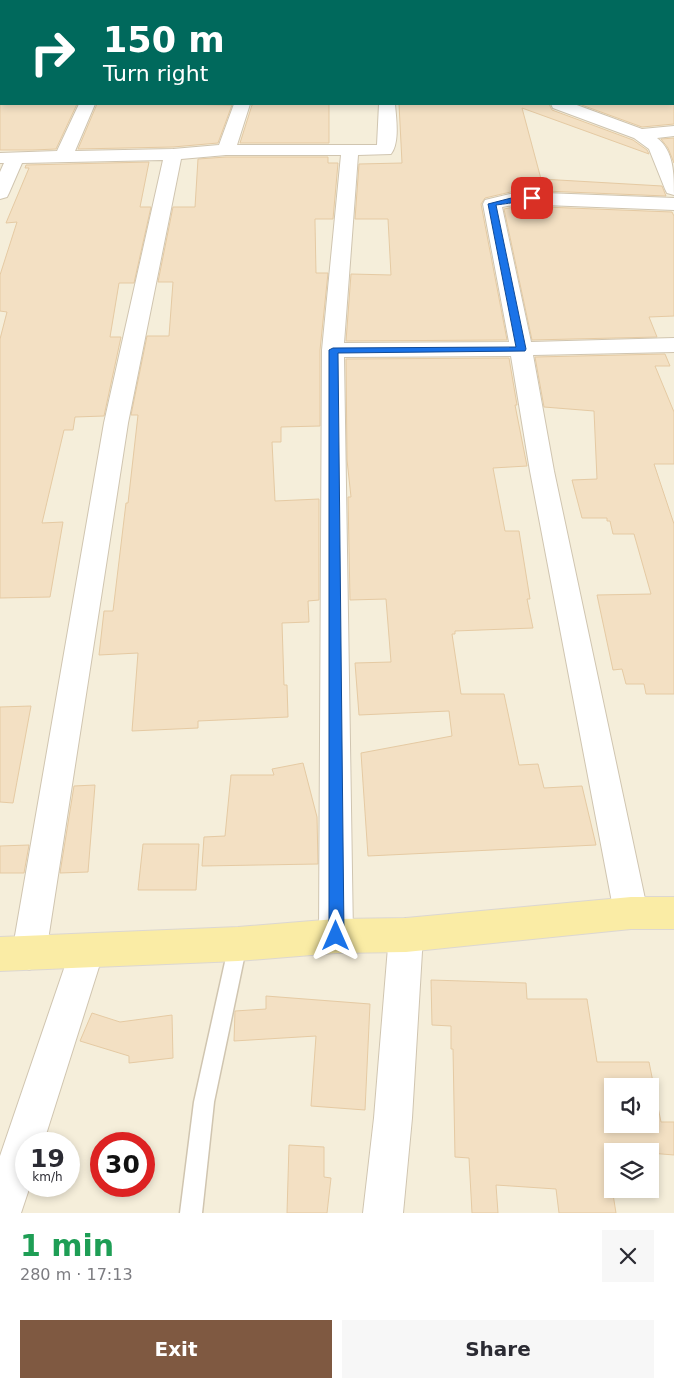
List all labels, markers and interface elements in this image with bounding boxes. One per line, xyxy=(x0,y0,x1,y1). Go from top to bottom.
icon: right xyxy=(20,20,85,85)
text: 150 m xyxy=(103,20,225,60)
text: Turn right xyxy=(103,61,208,86)
pin xyxy=(511,177,553,219)
icon: arrive xyxy=(518,184,546,212)
position arrow xyxy=(309,909,361,961)
map controls xyxy=(604,1078,659,1198)
button: sound xyxy=(604,1078,659,1133)
speed limit sign: 30 xyxy=(90,1132,155,1197)
button: layers xyxy=(604,1143,659,1198)
text: 19 xyxy=(30,1144,65,1173)
text: km/h xyxy=(32,1170,63,1184)
text: 1 min xyxy=(20,1228,114,1263)
button: close xyxy=(602,1230,654,1282)
text: 280 m · 17:13 xyxy=(20,1265,133,1284)
button: Exit xyxy=(20,1320,332,1378)
button: Share xyxy=(342,1320,654,1378)

